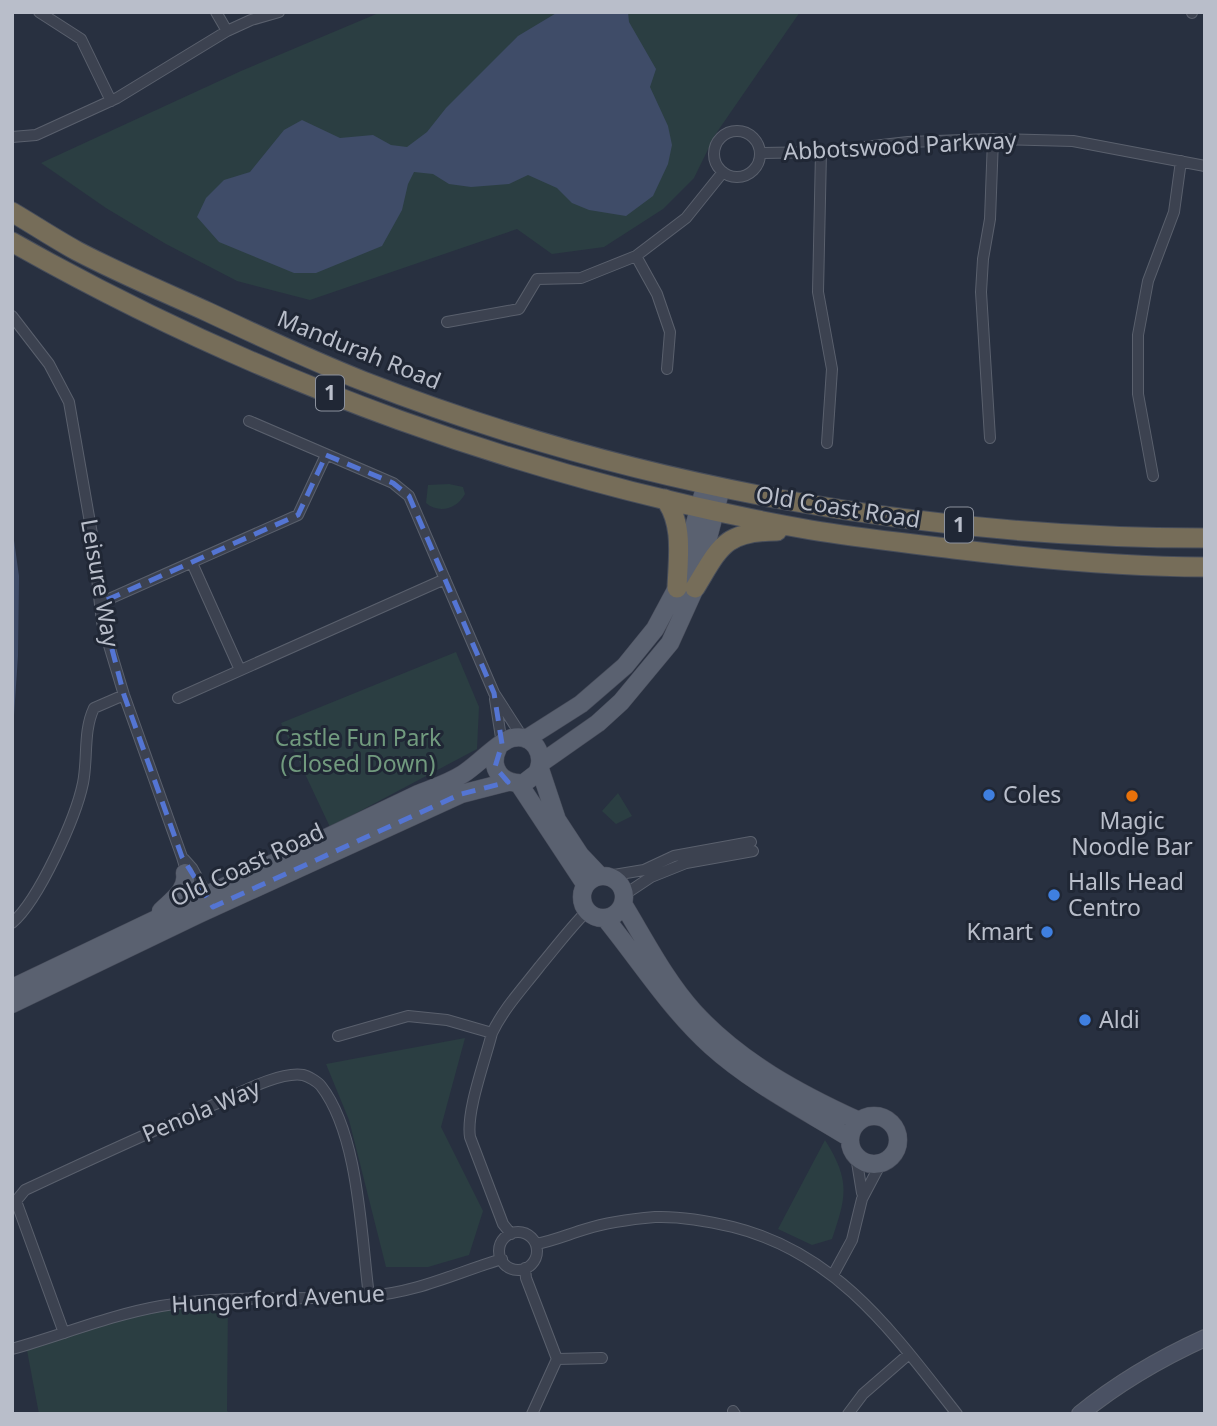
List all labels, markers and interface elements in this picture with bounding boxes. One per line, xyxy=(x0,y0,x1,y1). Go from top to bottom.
street label: Abbotswood Parkway xyxy=(782,123,1018,167)
street label: Mandurah Road xyxy=(273,302,446,396)
road number: 1 xyxy=(316,376,344,410)
street label: Old Coast Road xyxy=(754,477,923,535)
road number: 1 xyxy=(945,508,973,542)
street label: Leisure Way xyxy=(74,516,128,650)
park label: Castle Fun Park (Closed Down) xyxy=(275,721,442,779)
place label: Coles xyxy=(1003,778,1061,810)
marker: Coles xyxy=(981,787,997,803)
marker: Magic Noodle Bar xyxy=(1124,788,1140,804)
place label: Magic Noodle Bar xyxy=(1071,804,1193,862)
street label: Old Coast Road xyxy=(165,815,329,914)
place label: Halls Head Centro xyxy=(1068,865,1184,923)
marker: Halls Head Centro xyxy=(1046,887,1062,903)
place label: Kmart xyxy=(967,915,1033,947)
marker: Kmart xyxy=(1039,924,1055,940)
place label: Aldi xyxy=(1099,1003,1140,1035)
marker: Aldi xyxy=(1077,1012,1093,1028)
street label: Penola Way xyxy=(137,1071,265,1149)
street label: Hungerford Avenue xyxy=(170,1276,386,1320)

